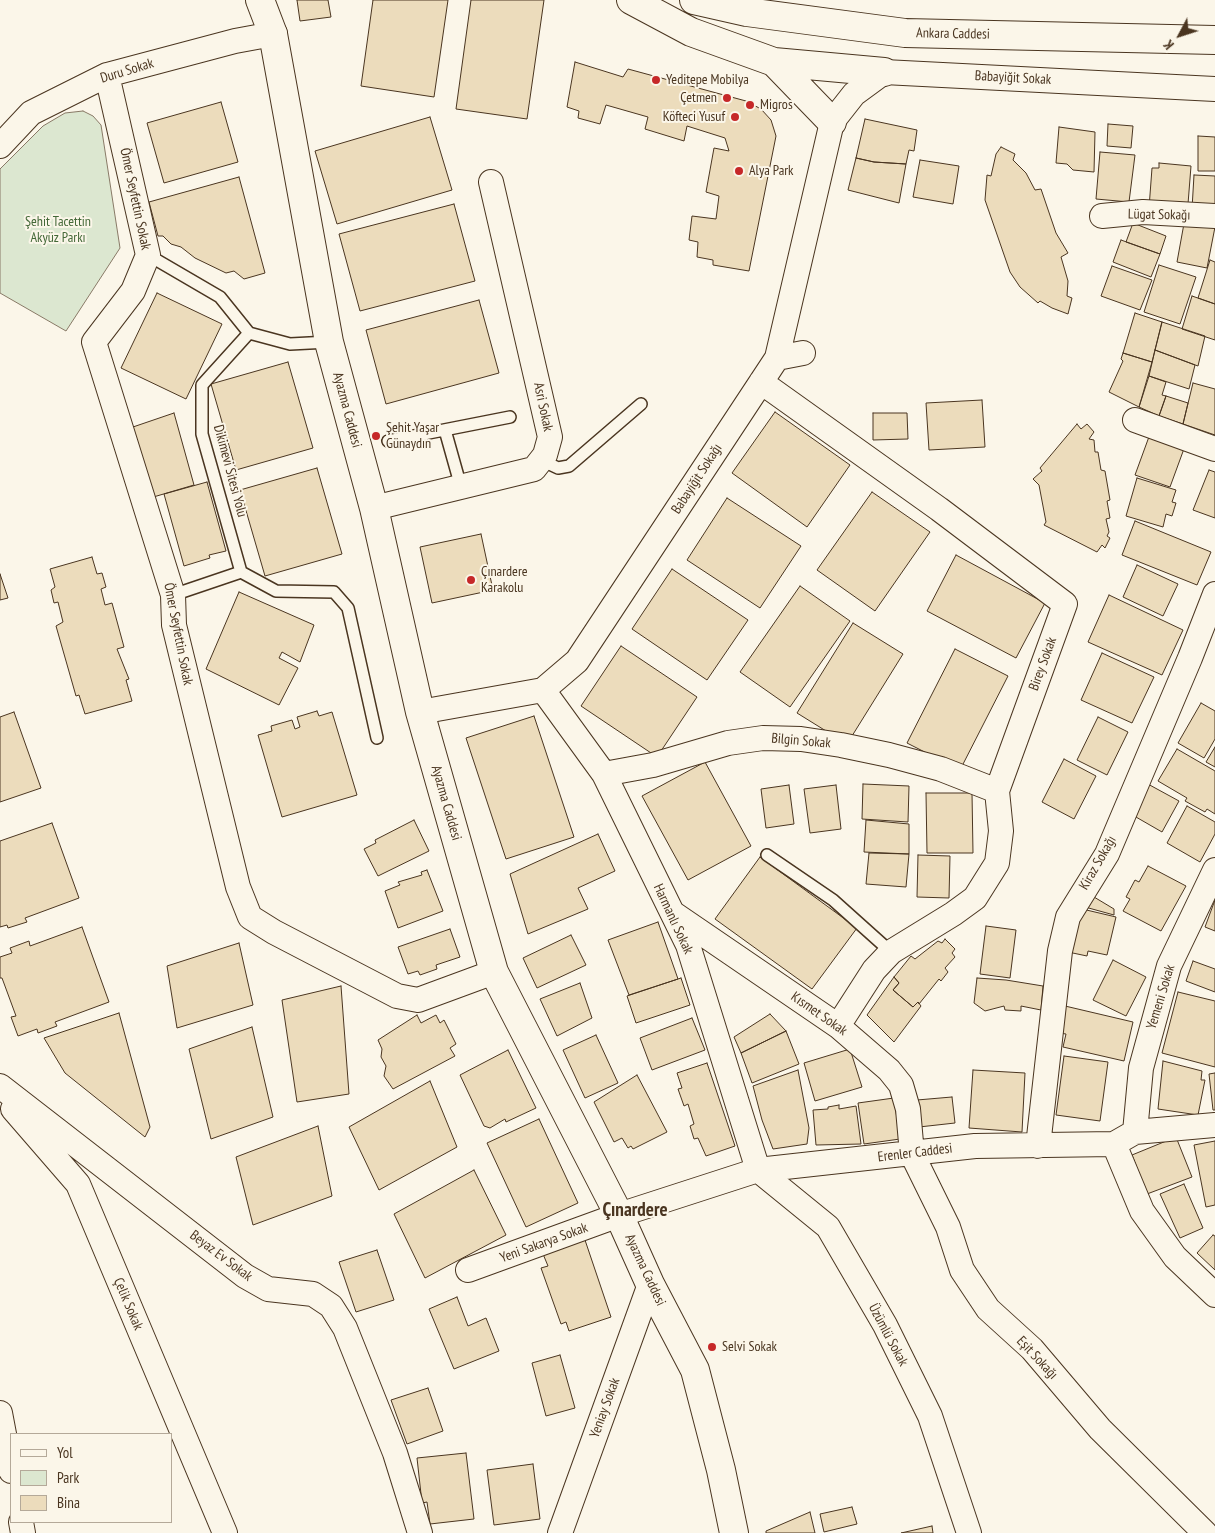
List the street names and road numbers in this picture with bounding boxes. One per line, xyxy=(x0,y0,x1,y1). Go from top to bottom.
street label: Ankara Caddesi xyxy=(916,25,990,43)
street label: Duru Sokak xyxy=(98,55,156,87)
street label: Babayiğit Sokak xyxy=(974,68,1052,88)
street label: Ömer Seyfettin Sokak xyxy=(116,146,154,252)
street label: Lügat Sokağı xyxy=(1128,206,1190,224)
street label: Ayazma Caddesi xyxy=(329,371,365,449)
street label: Asri Sokak xyxy=(530,381,556,433)
street label: Dikimevi Sitesi Yolu xyxy=(210,423,250,519)
street label: Babayiğit Sokağı xyxy=(668,441,726,517)
street label: Ömer Seyfettin Sokak xyxy=(160,581,196,687)
street label: Birey Sokak xyxy=(1026,635,1060,693)
street label: Bilgin Sokak xyxy=(771,730,831,752)
street label: Ayazma Caddesi xyxy=(427,764,465,842)
street label: Kiraz Sokağı xyxy=(1076,833,1120,893)
street label: Harmanlı Sokak xyxy=(649,881,697,957)
street label: Yemeni Sokak xyxy=(1143,963,1179,1031)
street label: Kısmet Sokak xyxy=(788,989,850,1039)
street label: Erenler Caddesi xyxy=(877,1140,953,1166)
street label: Yeni Sakarya Sokak xyxy=(498,1219,590,1267)
street label: Beyaz Ev Sokak xyxy=(186,1227,256,1285)
street label: Ayazma Caddesi xyxy=(621,1231,669,1309)
street label: Çelik Sokak xyxy=(110,1275,146,1333)
street label: Üzümlü Sokak xyxy=(865,1301,911,1369)
street label: Eşit Sokağı xyxy=(1013,1333,1061,1383)
street label: Yeniay Sokak xyxy=(586,1376,624,1440)

